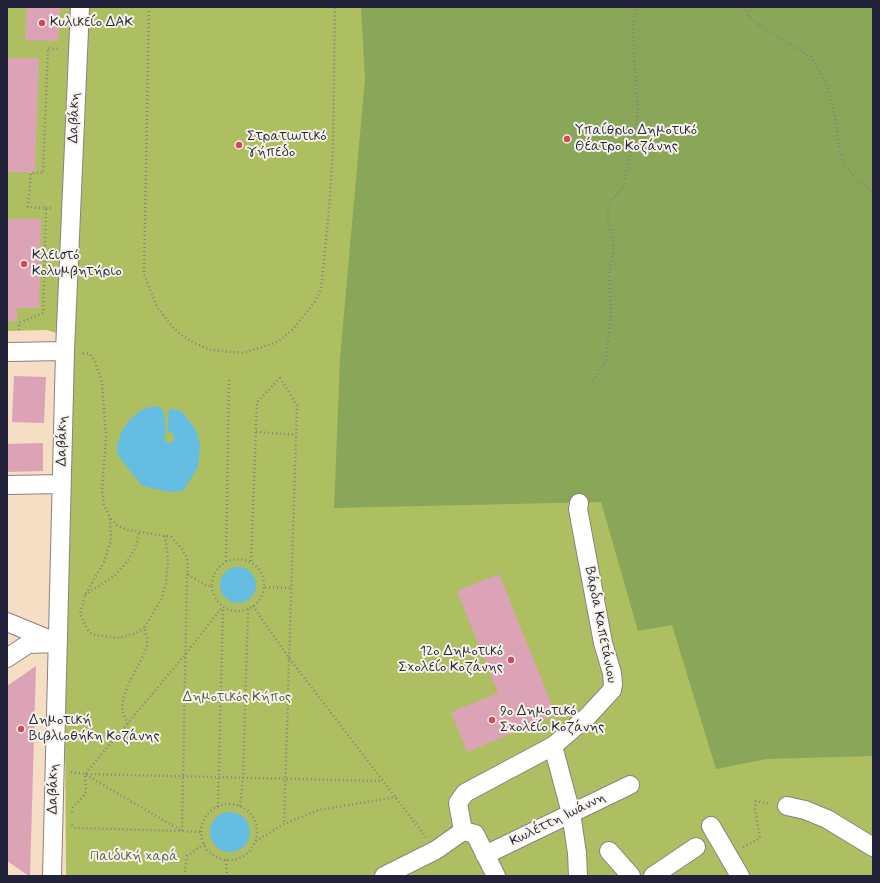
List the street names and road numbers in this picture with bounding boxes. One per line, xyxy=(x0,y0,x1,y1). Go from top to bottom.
street label: Δαβάκη xyxy=(66,92,84,144)
street label: Δαβάκη xyxy=(54,415,72,467)
street label: Βάρδα Καπετάνιου xyxy=(580,565,620,685)
street label: Δαβάκη xyxy=(45,763,63,815)
street label: Κωλέττη Ιωάννη xyxy=(507,790,609,850)

